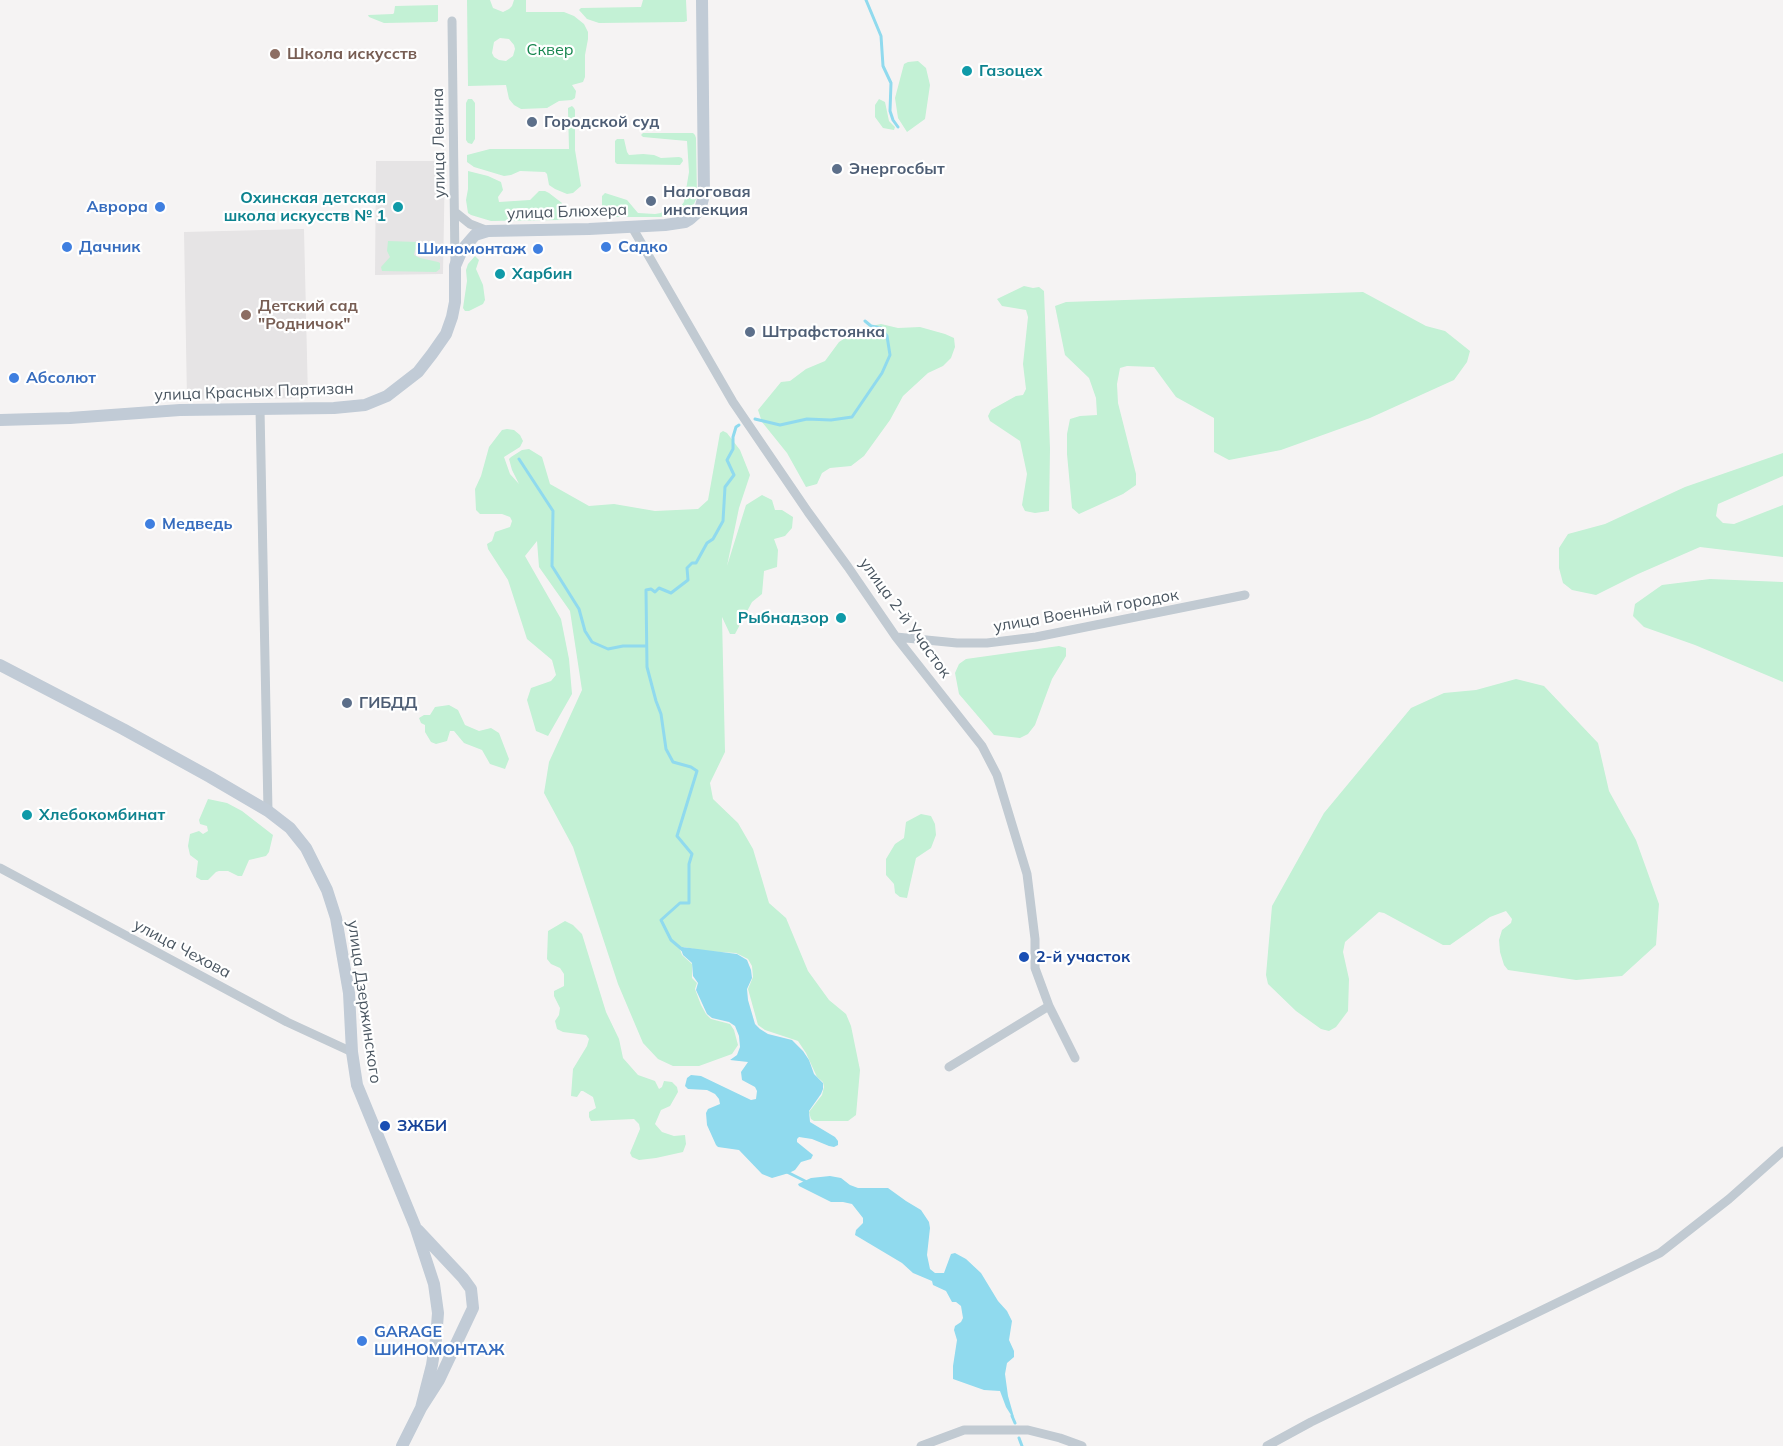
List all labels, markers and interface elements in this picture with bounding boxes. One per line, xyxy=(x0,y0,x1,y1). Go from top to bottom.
park label: Сквер xyxy=(526,40,574,60)
place label: Школа искусств xyxy=(287,44,417,64)
marker: Школа искусств xyxy=(268,47,282,61)
place label: Газоцех xyxy=(979,61,1043,81)
marker: Газоцех xyxy=(960,64,974,78)
street label: улица Ленина xyxy=(428,88,450,198)
place label: Городской суд xyxy=(544,112,659,132)
marker: Городской суд xyxy=(525,115,539,129)
place label: Энергосбыт xyxy=(849,159,945,179)
marker: Энергосбыт xyxy=(830,162,844,176)
place label: Налоговая инспекция xyxy=(663,182,751,220)
place label: Охинская детская школа искусств № 1 xyxy=(224,188,386,226)
marker: Налоговая инспекция xyxy=(644,194,658,208)
place label: Аврора xyxy=(87,197,148,217)
marker: Аврора xyxy=(153,200,167,214)
marker: Охинская детская школа искусств № 1 xyxy=(391,200,405,214)
street label: улица Блюхера xyxy=(507,200,627,224)
place label: Дачник xyxy=(79,237,140,257)
place label: Садко xyxy=(618,237,668,257)
place label: Шиномонтаж xyxy=(417,239,526,259)
marker: Дачник xyxy=(60,240,74,254)
marker: Садко xyxy=(599,240,613,254)
marker: Шиномонтаж xyxy=(531,242,545,256)
place label: Харбин xyxy=(512,264,572,284)
marker: Харбин xyxy=(493,267,507,281)
place label: Детский сад "Родничок" xyxy=(258,296,358,334)
marker: Детский сад "Родничок" xyxy=(239,308,253,322)
place label: Штрафстоянка xyxy=(762,322,885,342)
marker: Штрафстоянка xyxy=(743,325,757,339)
place label: Абсолют xyxy=(26,368,96,388)
marker: Абсолют xyxy=(7,371,21,385)
street label: улица Красных Партизан xyxy=(154,379,354,405)
place label: Медведь xyxy=(162,514,232,534)
marker: Медведь xyxy=(143,517,157,531)
street label: улица 2-й Участок xyxy=(855,554,955,682)
street label: улица Военный городок xyxy=(992,585,1180,637)
place label: Рыбнадзор xyxy=(738,608,829,628)
marker: Рыбнадзор xyxy=(834,611,848,625)
place label: ГИБДД xyxy=(359,693,417,713)
marker: ГИБДД xyxy=(340,696,354,710)
place label: Хлебокомбинат xyxy=(39,805,165,825)
marker: Хлебокомбинат xyxy=(20,808,34,822)
street label: улица Чехова xyxy=(130,915,234,983)
street label: улица Дзержинского xyxy=(343,919,385,1085)
place label: 2-й участок xyxy=(1036,947,1130,967)
marker: 2-й участок xyxy=(1017,950,1031,964)
place label: ЗЖБИ xyxy=(397,1116,447,1136)
marker: ЗЖБИ xyxy=(378,1119,392,1133)
place label: GARAGE ШИНОМОНТАЖ xyxy=(374,1322,505,1360)
marker: GARAGE ШИНОМОНТАЖ xyxy=(355,1334,369,1348)

